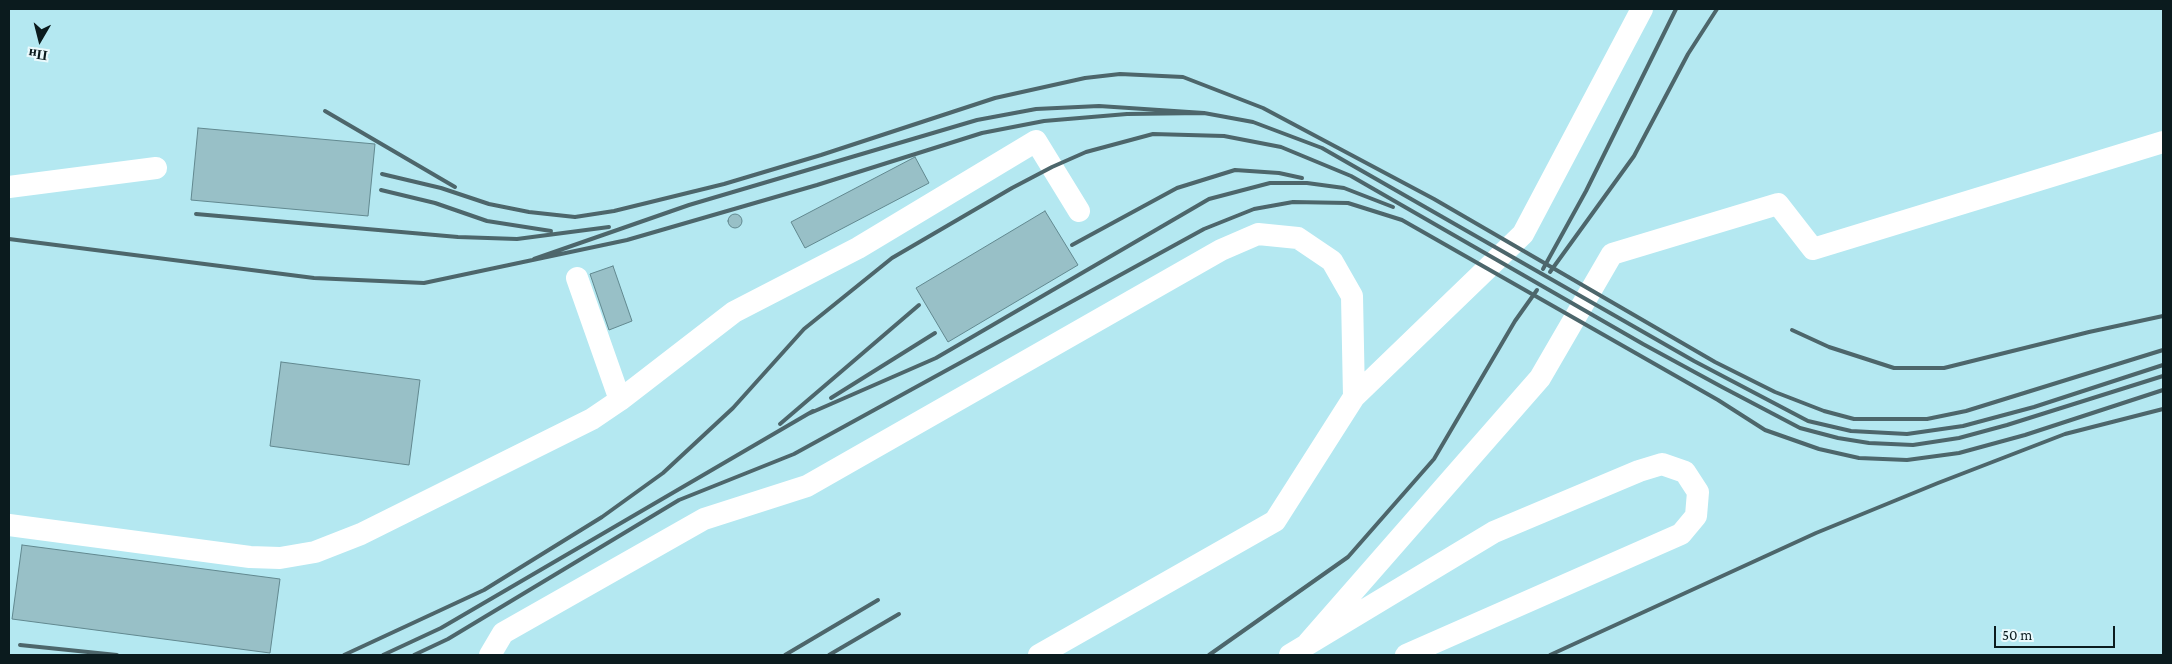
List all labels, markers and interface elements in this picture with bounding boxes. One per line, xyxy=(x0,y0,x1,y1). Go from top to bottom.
north arrow xyxy=(15,15,65,65)
text: Пн xyxy=(27,46,48,64)
scale bar xyxy=(1997,616,2118,648)
text: 50 m xyxy=(2002,627,2032,643)

